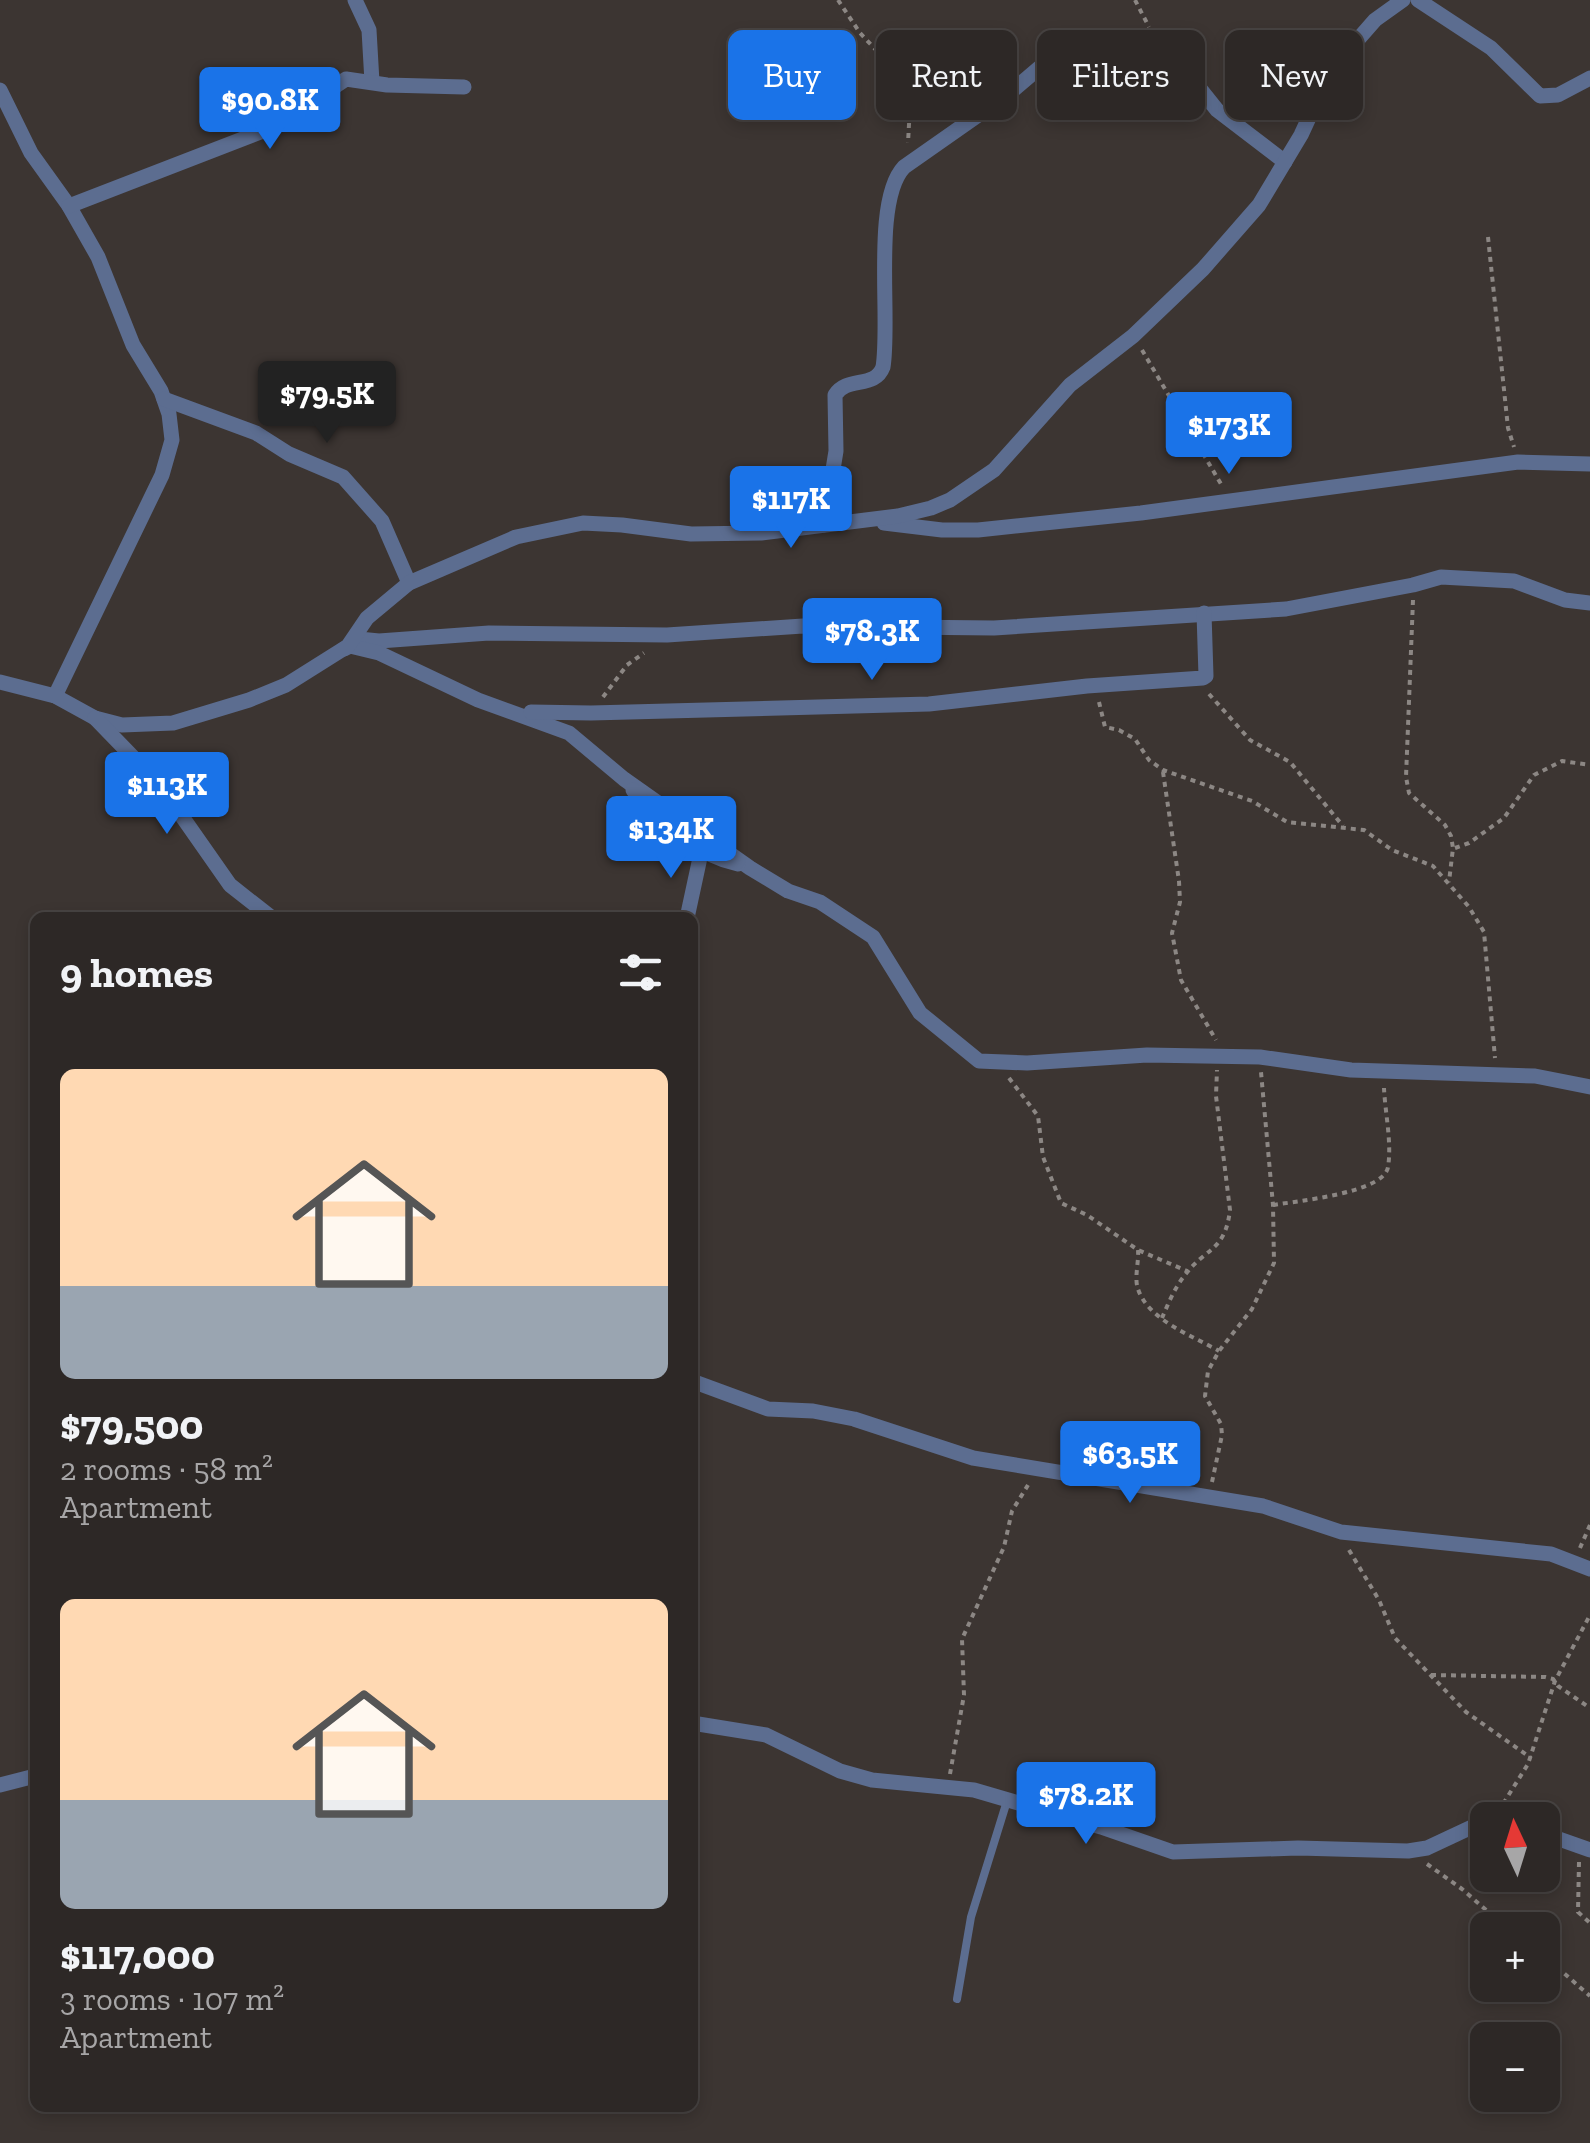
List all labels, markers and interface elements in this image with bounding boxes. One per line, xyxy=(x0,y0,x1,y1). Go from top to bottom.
chip: Buy xyxy=(728,30,856,120)
chip: Rent xyxy=(876,30,1017,120)
chip: Filters xyxy=(1037,30,1205,120)
chip: New xyxy=(1225,30,1363,120)
pin: $90.8K xyxy=(189,67,351,152)
text: $90.8K xyxy=(221,80,319,118)
pin: $79.5K xyxy=(246,361,408,446)
text: $79.5K xyxy=(280,374,374,412)
pin: $173K xyxy=(1159,392,1299,477)
text: $173K xyxy=(1188,405,1270,443)
pin: $117K xyxy=(721,466,861,551)
text: $117K xyxy=(752,479,830,517)
pin: $78.3K xyxy=(791,598,953,683)
text: $78.3K xyxy=(825,611,919,649)
pin: $113K xyxy=(97,752,237,837)
text: $113K xyxy=(127,765,207,803)
pin: $134K xyxy=(601,796,741,881)
text: $134K xyxy=(628,809,714,847)
icon: filters xyxy=(613,945,668,1000)
text: 9 homes xyxy=(60,947,213,998)
icon: home xyxy=(274,1134,454,1314)
text: $79,500 xyxy=(60,1399,204,1450)
pin: $63.5K xyxy=(1049,1421,1211,1506)
text: $63.5K xyxy=(1082,1434,1178,1472)
text: 2 rooms · 58 m² xyxy=(60,1450,273,1488)
text: Apartment xyxy=(60,1488,212,1526)
icon: home xyxy=(274,1664,454,1844)
pin: $78.2K xyxy=(1005,1762,1167,1847)
text: $78.2K xyxy=(1039,1775,1133,1813)
north arrow xyxy=(1470,1802,1560,1892)
map controls xyxy=(1470,1802,1560,2112)
button: + xyxy=(1470,1912,1560,2002)
text: $117,000 xyxy=(60,1929,215,1980)
text: 3 rooms · 107 m² xyxy=(60,1980,284,2018)
text: Apartment xyxy=(60,2018,212,2056)
button: − xyxy=(1470,2022,1560,2112)

